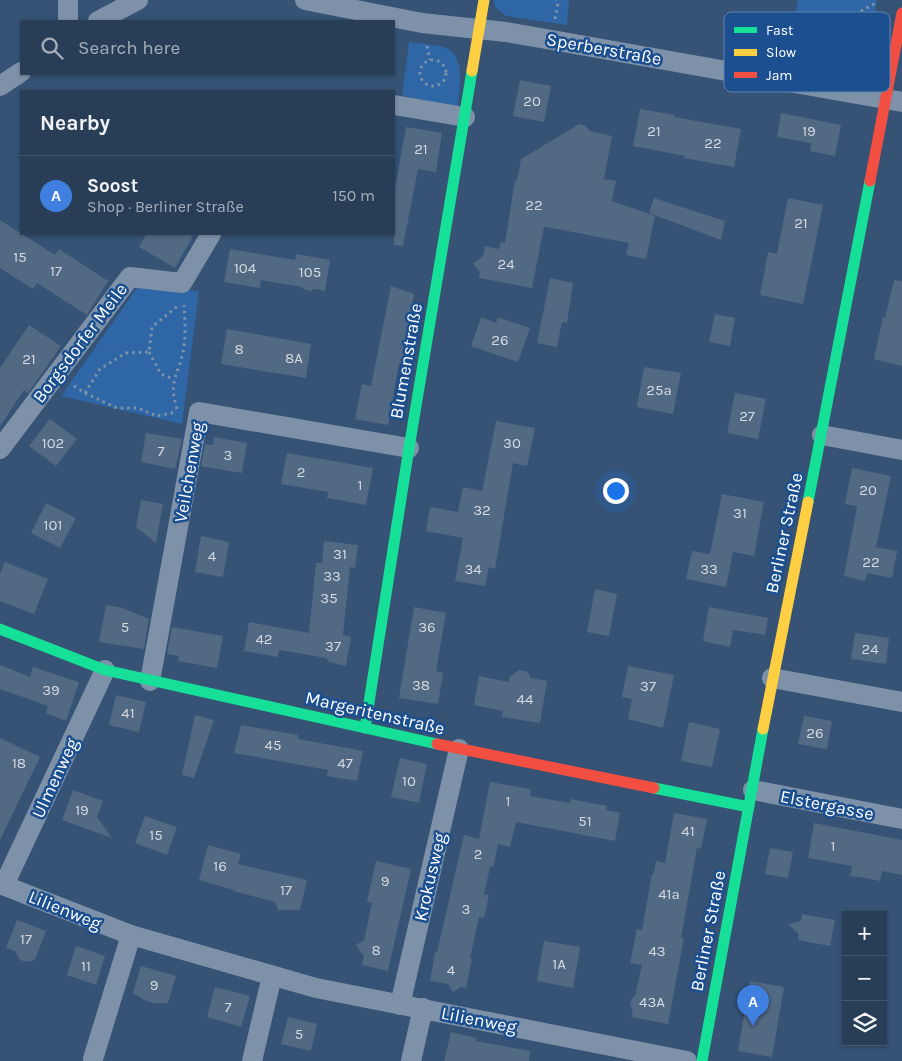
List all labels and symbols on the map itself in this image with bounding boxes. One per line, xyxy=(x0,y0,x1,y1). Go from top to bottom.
legend xyxy=(724,12,890,92)
text: Fast xyxy=(766,22,793,39)
street label: Sperberstraße xyxy=(545,28,663,70)
text: Slow xyxy=(766,44,796,61)
text: Jam xyxy=(766,67,792,84)
house number: 20 xyxy=(523,92,541,110)
house number: 21 xyxy=(647,122,661,140)
house number: 19 xyxy=(802,122,816,140)
house number: 22 xyxy=(704,134,722,152)
house number: 21 xyxy=(414,140,428,158)
house number: 22 xyxy=(525,196,543,214)
house number: 21 xyxy=(794,214,808,232)
house number: 15 xyxy=(13,248,27,266)
house number: 24 xyxy=(497,255,515,273)
house number: 104 xyxy=(234,259,257,277)
house number: 17 xyxy=(50,262,62,280)
house number: 105 xyxy=(299,263,321,281)
street label: Borgsdorfer Meile xyxy=(28,279,132,407)
street label: Blumenstraße xyxy=(385,301,427,421)
house number: 26 xyxy=(491,331,509,349)
house number: 8 xyxy=(234,340,244,358)
house number: 8A xyxy=(285,349,303,367)
house number: 21 xyxy=(22,350,36,368)
house number: 25a xyxy=(646,381,672,399)
house number: 27 xyxy=(739,407,755,425)
street label: Veilchenweg xyxy=(169,420,209,524)
house number: 102 xyxy=(42,434,64,452)
house number: 30 xyxy=(503,434,521,452)
house number: 7 xyxy=(157,442,165,460)
house number: 3 xyxy=(224,446,232,464)
house number: 2 xyxy=(297,463,305,481)
street label: Berliner Straße xyxy=(760,471,808,595)
house number: 1 xyxy=(358,476,362,494)
your location xyxy=(603,478,629,504)
house number: 20 xyxy=(859,481,877,499)
house number: 32 xyxy=(473,501,491,519)
house number: 31 xyxy=(733,504,747,522)
house number: 101 xyxy=(44,516,62,534)
house number: 31 xyxy=(333,545,347,563)
house number: 4 xyxy=(208,547,217,565)
house number: 22 xyxy=(862,553,880,571)
house number: 34 xyxy=(464,560,482,578)
house number: 33 xyxy=(700,560,718,578)
house number: 33 xyxy=(323,567,341,585)
house number: 35 xyxy=(320,589,338,607)
house number: 5 xyxy=(121,618,129,636)
house number: 36 xyxy=(418,618,436,636)
house number: 42 xyxy=(255,630,273,648)
house number: 37 xyxy=(325,637,341,655)
house number: 24 xyxy=(861,640,879,658)
house number: 38 xyxy=(412,676,430,694)
house number: 37 xyxy=(640,677,656,695)
house number: 39 xyxy=(42,681,60,699)
street label: Margeritenstraße xyxy=(303,686,447,740)
house number: 44 xyxy=(517,690,534,708)
house number: 41 xyxy=(121,704,135,722)
house number: 26 xyxy=(806,724,824,742)
street label: Ulmenweg xyxy=(27,734,83,822)
house number: 45 xyxy=(265,736,281,754)
house number: 18 xyxy=(12,754,26,772)
house number: 47 xyxy=(337,754,353,772)
house number: 10 xyxy=(402,772,416,790)
street label: Elstergasse xyxy=(778,785,876,825)
house number: 1 xyxy=(506,792,510,810)
house number: 19 xyxy=(75,801,89,819)
house number: 51 xyxy=(578,812,592,830)
house number: 41 xyxy=(681,822,695,840)
house number: 15 xyxy=(149,826,163,844)
street label: Krokusweg xyxy=(409,831,451,923)
house number: 1 xyxy=(831,837,835,855)
house number: 2 xyxy=(474,845,482,863)
house number: 16 xyxy=(213,857,227,875)
street label: Berliner Straße xyxy=(686,869,730,993)
house number: 9 xyxy=(381,872,389,890)
house number: 17 xyxy=(280,881,292,899)
street label: Lilienweg xyxy=(25,885,105,935)
house number: 41a xyxy=(658,885,680,903)
house number: 3 xyxy=(462,900,470,918)
house number: 17 xyxy=(20,930,32,948)
house number: 8 xyxy=(371,941,381,959)
house number: 43 xyxy=(648,942,666,960)
house number: 1A xyxy=(552,955,566,973)
house number: 11 xyxy=(81,957,91,975)
house number: 4 xyxy=(447,961,456,979)
house number: 9 xyxy=(150,976,158,994)
pin: A xyxy=(737,985,769,1026)
house number: 43A xyxy=(639,993,665,1011)
house number: 7 xyxy=(224,998,232,1016)
street label: Lilienweg xyxy=(439,1002,519,1038)
house number: 5 xyxy=(295,1025,303,1043)

